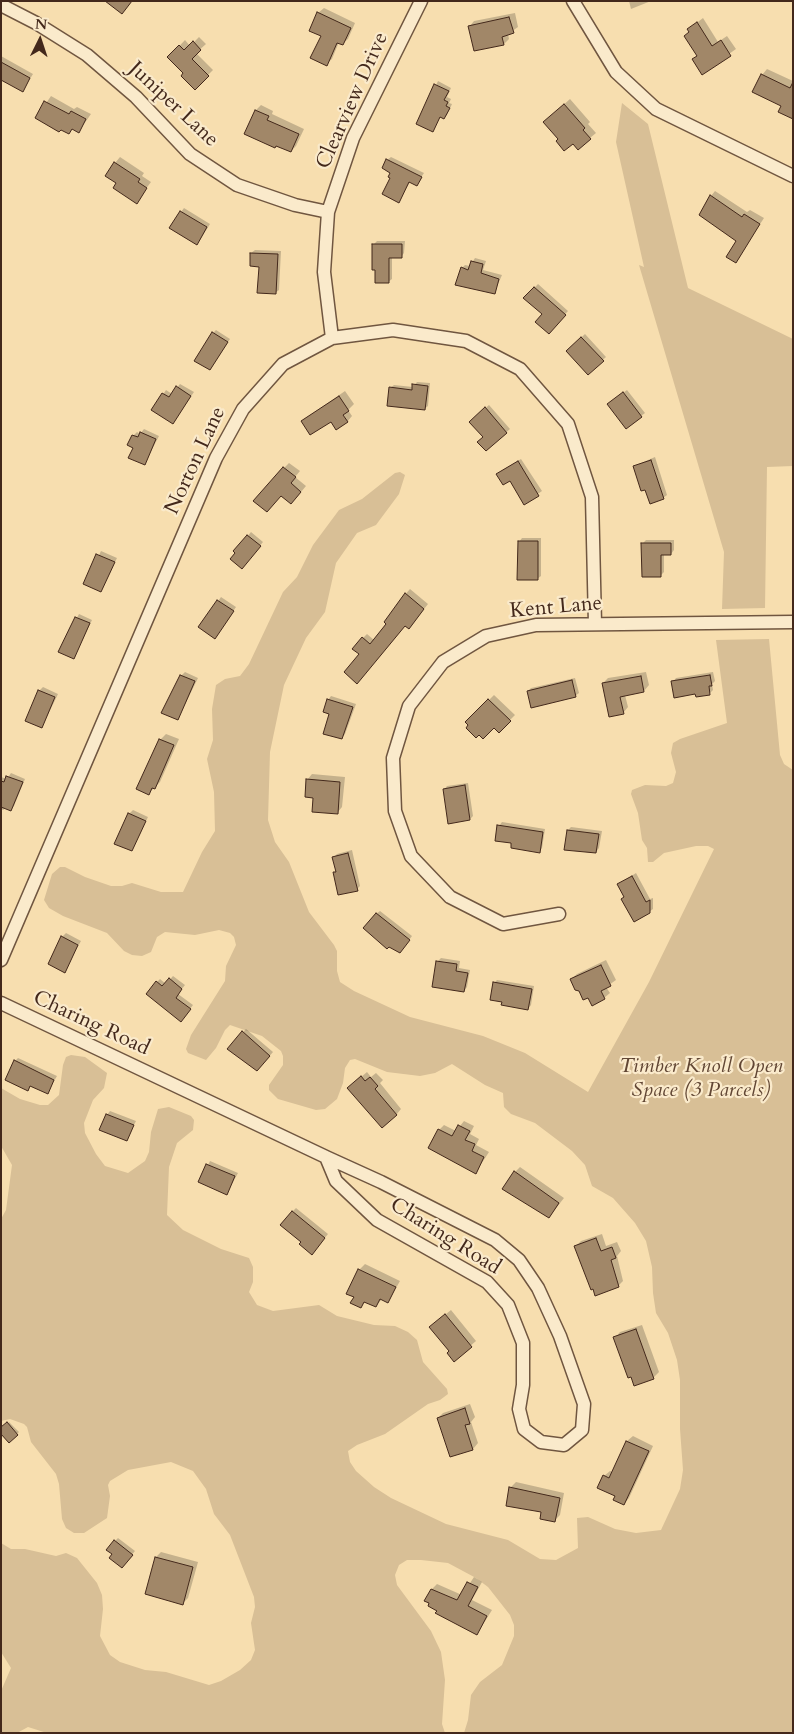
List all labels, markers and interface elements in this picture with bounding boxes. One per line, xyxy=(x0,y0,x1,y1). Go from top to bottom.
north arrow xyxy=(15,15,65,65)
text: N xyxy=(34,15,48,34)
street label: Clearview Drive xyxy=(312,29,394,173)
street label: Juniper Lane xyxy=(123,57,223,153)
street label: Norton Lane xyxy=(160,403,232,519)
street label: Kent Lane xyxy=(509,591,603,625)
street label: Charing Road xyxy=(29,986,153,1062)
park label: Timber Knoll Open Space (3 Parcels) xyxy=(619,1054,783,1104)
street label: Charing Road xyxy=(385,1193,505,1281)

